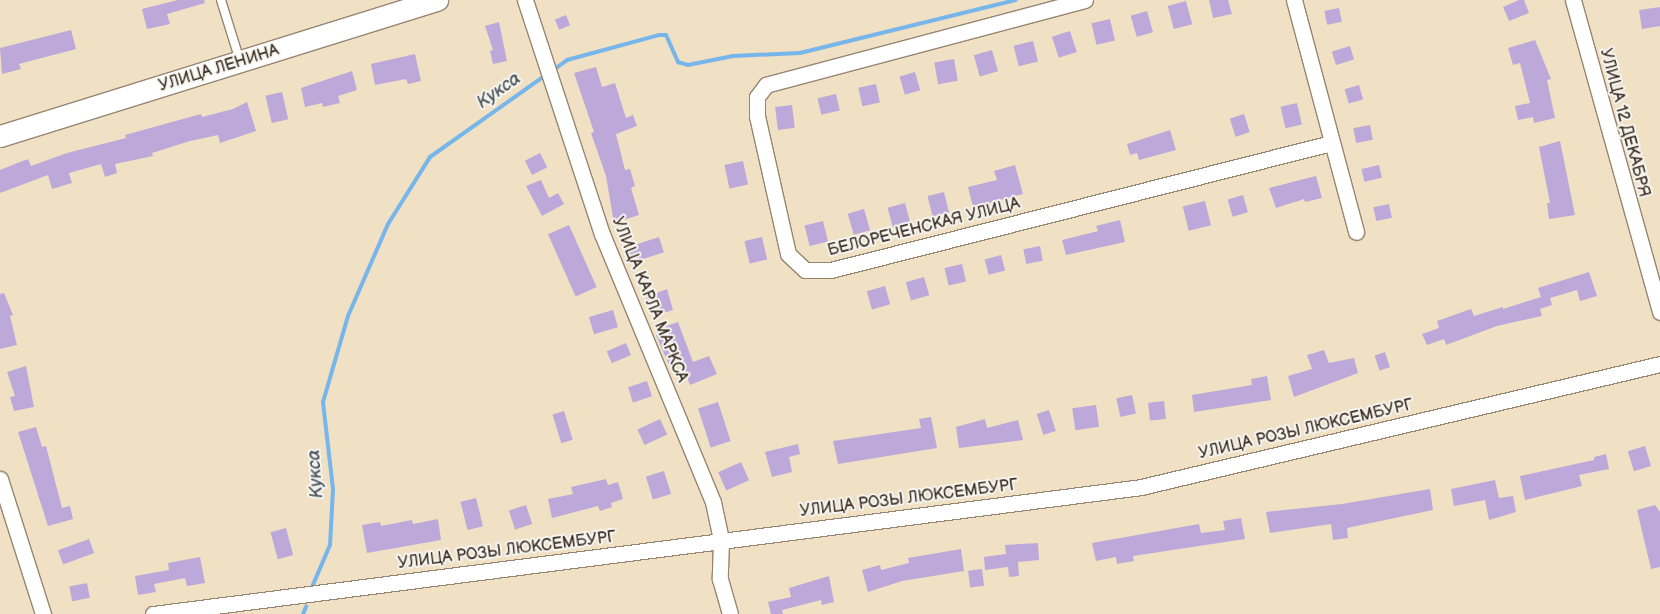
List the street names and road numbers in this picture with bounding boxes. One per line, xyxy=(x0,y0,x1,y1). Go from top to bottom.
street label: УЛИЦА ЛЕНИНА xyxy=(157,42,281,96)
street label: УЛИЦА 12 ДЕКАБРЯ xyxy=(1595,47,1653,199)
street label: БЕЛОРЕЧЕНСКАЯ УЛИЦА xyxy=(826,195,1022,261)
street label: УЛИЦА КАРЛА МАРКСА xyxy=(607,214,691,386)
street label: УЛИЦА РОЗЫ ЛЮКСЕМБУРГ xyxy=(1197,396,1415,464)
street label: УЛИЦА РОЗЫ ЛЮКСЕМБУРГ xyxy=(799,476,1019,522)
street label: УЛИЦА РОЗЫ ЛЮКСЕМБУРГ xyxy=(397,528,617,574)

